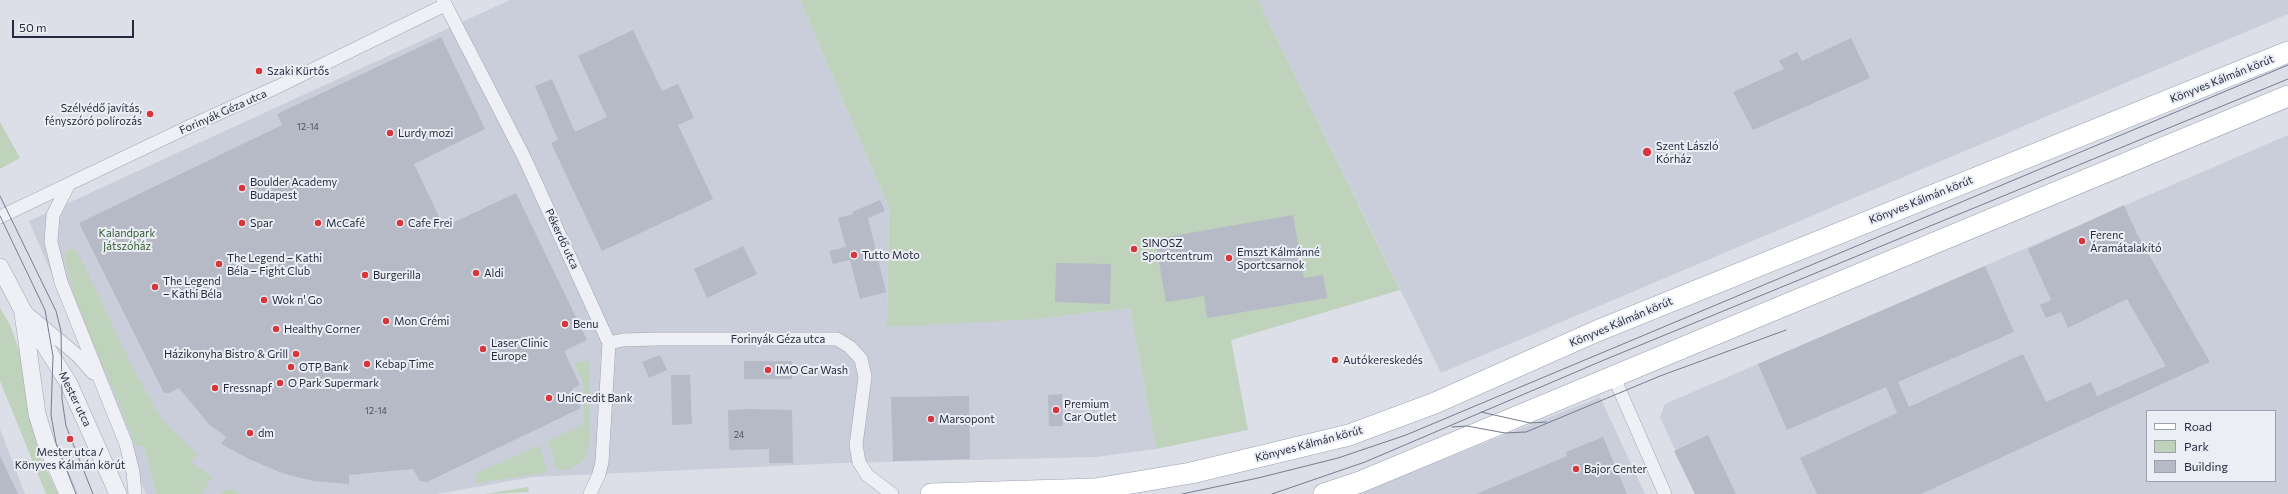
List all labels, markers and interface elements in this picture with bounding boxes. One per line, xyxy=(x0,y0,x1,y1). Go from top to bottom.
scale bar xyxy=(14,12,136,38)
text: 50 m xyxy=(19,20,47,34)
street label: Könyves Kálmán körút xyxy=(2168,52,2276,106)
place label: Szaki Kürtős xyxy=(267,64,329,78)
marker: Szaki Kürtős xyxy=(254,66,264,76)
street label: Forinyák Géza utca xyxy=(177,87,269,137)
place label: Szélvédő javítás, fényszóró polírozás xyxy=(45,101,142,127)
marker: Szélvédő javítás, fényszóró polírozás xyxy=(145,109,155,119)
house number: 12-14 xyxy=(297,122,319,132)
place label: Lurdy mozi xyxy=(398,126,453,140)
marker: Lurdy mozi xyxy=(385,128,395,138)
place label: Szent László Kórház xyxy=(1656,139,1718,165)
marker: Szent László Kórház xyxy=(1641,146,1653,158)
street label: Könyves Kálmán körút xyxy=(1867,173,1975,227)
place label: Boulder Academy Budapest xyxy=(250,175,337,201)
marker: Boulder Academy Budapest xyxy=(237,183,247,193)
street label: Pékerdő utca xyxy=(542,207,582,271)
place label: Spar xyxy=(250,216,273,230)
place label: McCafé xyxy=(326,216,365,230)
place label: Cafe Frei xyxy=(408,216,452,230)
marker: Spar xyxy=(237,218,247,228)
marker: McCafé xyxy=(313,218,323,228)
marker: Cafe Frei xyxy=(395,218,405,228)
park label: Kalandpark Játszóház xyxy=(99,226,155,252)
place label: Ferenc Áramátalakító xyxy=(2090,228,2162,254)
place label: SINOSZ Sportcentrum xyxy=(1142,236,1213,262)
marker: Ferenc Áramátalakító xyxy=(2077,236,2087,246)
marker: SINOSZ Sportcentrum xyxy=(1129,244,1139,254)
place label: Emszt Kálmánné Sportcsarnok xyxy=(1237,245,1320,271)
place label: Tutto Moto xyxy=(862,248,920,262)
marker: Tutto Moto xyxy=(849,250,859,260)
place label: The Legend – Kathi Béla – Fight Club xyxy=(227,251,322,277)
marker: Emszt Kálmánné Sportcsarnok xyxy=(1224,253,1234,263)
marker: The Legend – Kathi Béla – Fight Club xyxy=(214,259,224,269)
place label: Aldi xyxy=(484,266,504,280)
place label: Burgerilla xyxy=(373,268,421,282)
marker: Aldi xyxy=(471,268,481,278)
marker: Burgerilla xyxy=(360,270,370,280)
place label: The Legend – Kathi Béla xyxy=(163,274,222,300)
marker: The Legend – Kathi Béla xyxy=(150,282,160,292)
place label: Wok n' Go xyxy=(272,293,322,307)
street label: Könyves Kálmán körút xyxy=(1567,294,1675,350)
marker: Wok n' Go xyxy=(259,295,269,305)
place label: Mon Crémi xyxy=(394,314,449,328)
marker: Mon Crémi xyxy=(381,316,391,326)
place label: Benu xyxy=(573,317,598,331)
marker: Benu xyxy=(560,319,570,329)
place label: Healthy Corner xyxy=(284,322,360,336)
marker: Healthy Corner xyxy=(271,324,281,334)
street label: Forinyák Géza utca xyxy=(731,332,825,346)
place label: Laser Clinic Europe xyxy=(491,336,548,362)
marker: Laser Clinic Europe xyxy=(478,344,488,354)
place label: Házikonyha Bistro & Grill xyxy=(164,347,288,361)
marker: Házikonyha Bistro & Grill xyxy=(291,349,301,359)
place label: Autókereskedés xyxy=(1343,353,1423,367)
marker: Autókereskedés xyxy=(1330,355,1340,365)
place label: Kebap Time xyxy=(375,357,434,371)
marker: Kebap Time xyxy=(362,359,372,369)
place label: OTP Bank xyxy=(299,360,349,374)
marker: OTP Bank xyxy=(286,362,296,372)
place label: IMO Car Wash xyxy=(776,363,848,377)
marker: IMO Car Wash xyxy=(763,365,773,375)
street label: Mester utca xyxy=(56,369,94,429)
place label: O Park Supermark xyxy=(288,376,379,390)
marker: O Park Supermark xyxy=(275,378,285,388)
place label: Fressnapf xyxy=(223,381,272,395)
marker: Fressnapf xyxy=(210,383,220,393)
place label: UniCredit Bank xyxy=(557,391,633,405)
marker: UniCredit Bank xyxy=(544,393,554,403)
place label: Premium Car Outlet xyxy=(1064,397,1116,423)
marker: Premium Car Outlet xyxy=(1051,405,1061,415)
house number: 12-14 xyxy=(365,406,387,416)
legend xyxy=(2146,410,2276,482)
place label: Marsopont xyxy=(939,412,995,426)
marker: Marsopont xyxy=(926,414,936,424)
text: Road xyxy=(2184,419,2212,433)
street label: Könyves Kálmán körút xyxy=(1254,423,1364,465)
place label: dm xyxy=(258,426,274,440)
marker: dm xyxy=(245,428,255,438)
house number: 24 xyxy=(734,430,744,440)
marker: Mester utca / Könyves Kálmán körút xyxy=(65,434,75,444)
text: Park xyxy=(2184,439,2209,453)
place label: Mester utca / Könyves Kálmán körút xyxy=(15,445,125,471)
text: Building xyxy=(2184,459,2228,473)
place label: Bajor Center xyxy=(1584,462,1647,476)
marker: Bajor Center xyxy=(1571,464,1581,474)

